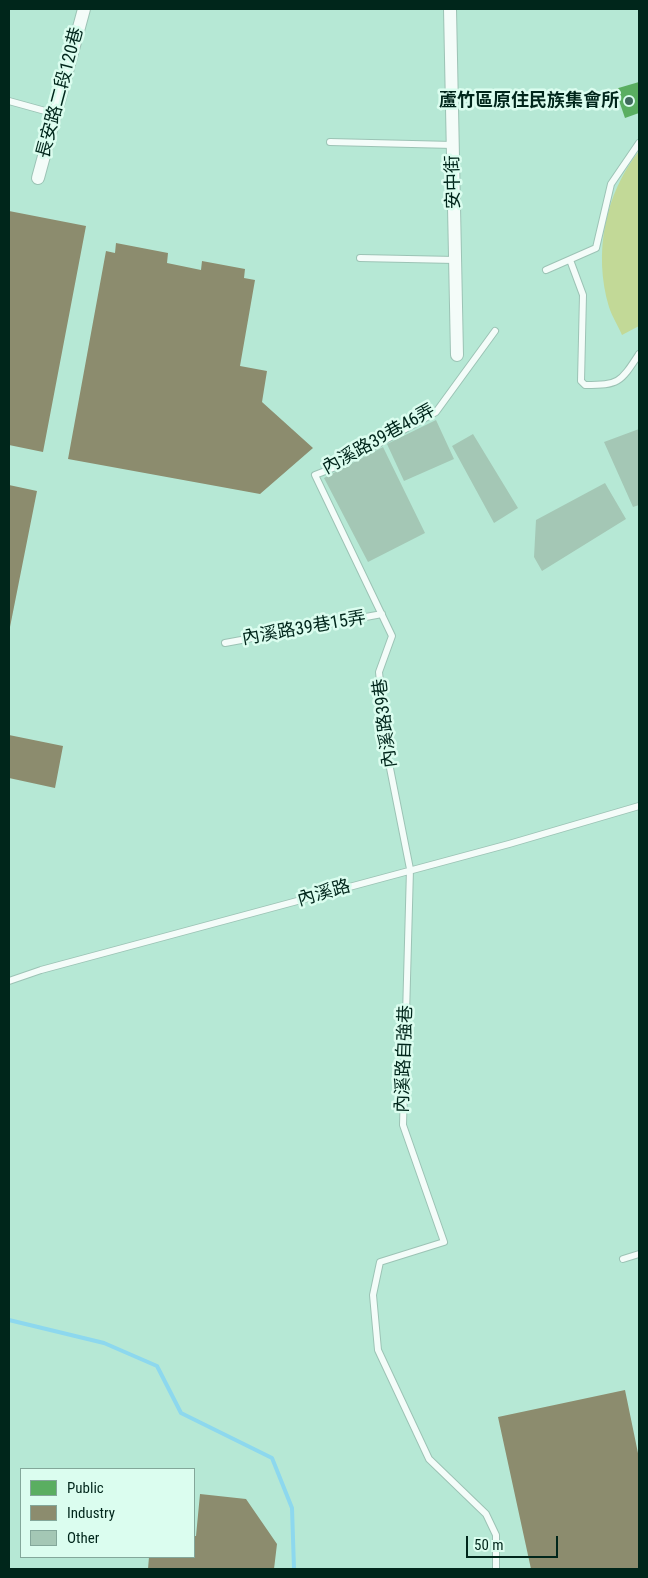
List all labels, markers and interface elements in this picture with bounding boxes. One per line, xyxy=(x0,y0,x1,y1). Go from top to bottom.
street label: 長安路二段120巷 xyxy=(33,25,89,161)
place label: 蘆竹區原住民族集會所 xyxy=(439,90,619,112)
marker: 蘆竹區原住民族集會所 xyxy=(623,95,635,107)
street label: 安中街 xyxy=(443,155,465,209)
street label: 內溪路39巷46弄 xyxy=(319,400,439,480)
street label: 內溪路39巷15弄 xyxy=(240,607,368,651)
street label: 內溪路39巷 xyxy=(370,677,402,769)
street label: 內溪路 xyxy=(295,876,353,912)
street label: 內溪路自強巷 xyxy=(392,1005,418,1113)
legend xyxy=(20,1468,195,1558)
text: Public xyxy=(67,1479,104,1497)
text: Industry xyxy=(67,1504,115,1522)
scale bar xyxy=(468,1526,560,1558)
text: Other xyxy=(67,1529,99,1547)
text: 50 m xyxy=(474,1536,504,1554)

